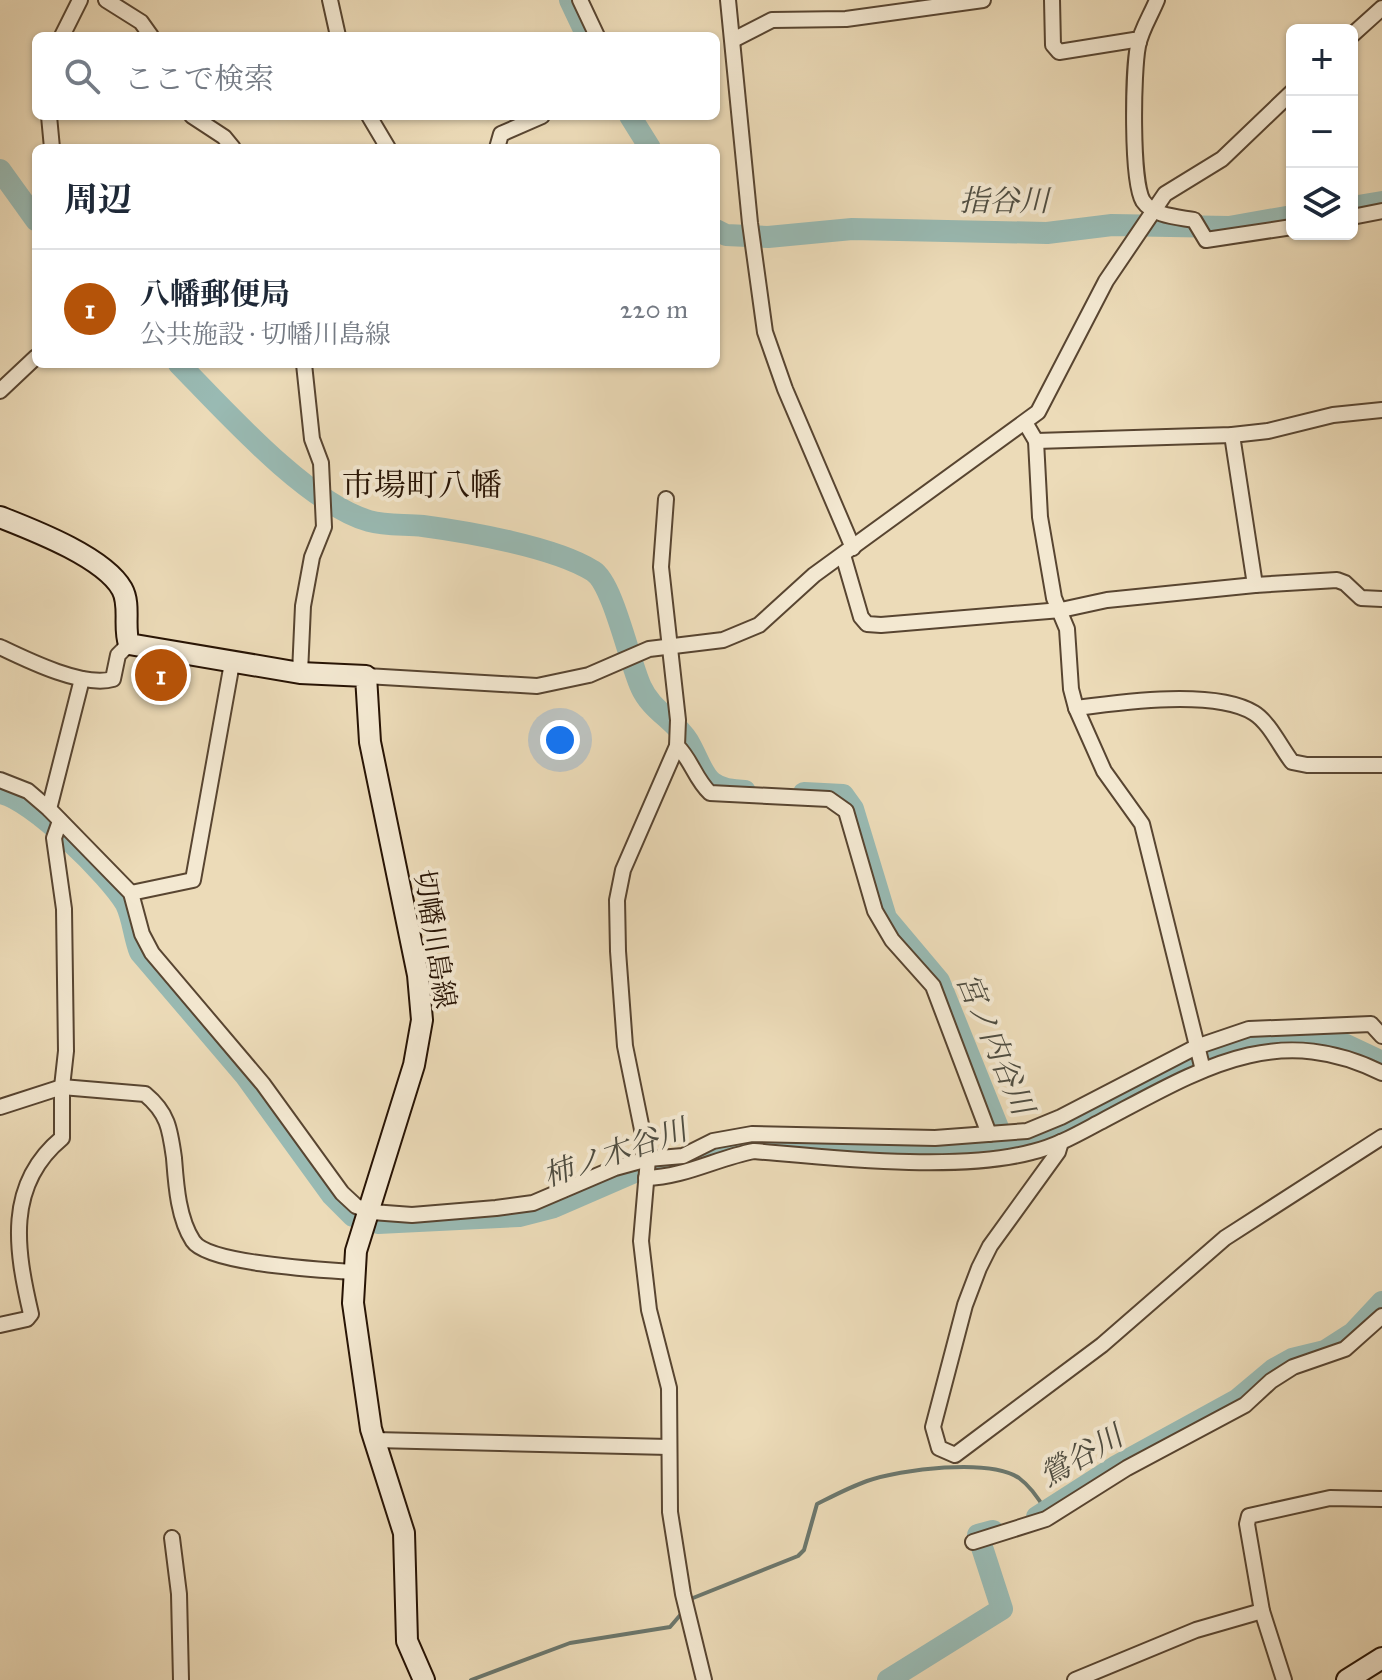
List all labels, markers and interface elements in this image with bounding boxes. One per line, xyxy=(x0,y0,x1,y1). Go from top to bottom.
map controls xyxy=(1286,24,1358,240)
button: + xyxy=(1286,24,1358,96)
search box xyxy=(32,32,720,120)
icon: search xyxy=(60,54,104,98)
text: ここで検索 xyxy=(124,61,274,97)
button: − xyxy=(1286,96,1358,168)
button: layers xyxy=(1286,168,1358,240)
text: 周辺 xyxy=(64,179,132,220)
water label: 指谷川 xyxy=(959,183,1052,219)
text: 八幡郵便局 xyxy=(140,276,290,312)
text: 1 xyxy=(85,293,95,325)
text: 220 m xyxy=(620,293,688,325)
text: 公共施設 · 切幡川島線 xyxy=(140,318,391,350)
district label: 市場町八幡 xyxy=(342,466,502,505)
pin: 1 xyxy=(135,645,187,705)
your location xyxy=(540,720,580,760)
street label: 切幡川島線 xyxy=(407,867,463,1011)
water label: 宮ノ内谷川 xyxy=(949,968,1042,1123)
water label: 柿ノ木谷川 xyxy=(538,1111,695,1194)
water label: 鶯谷川 xyxy=(1033,1416,1132,1494)

